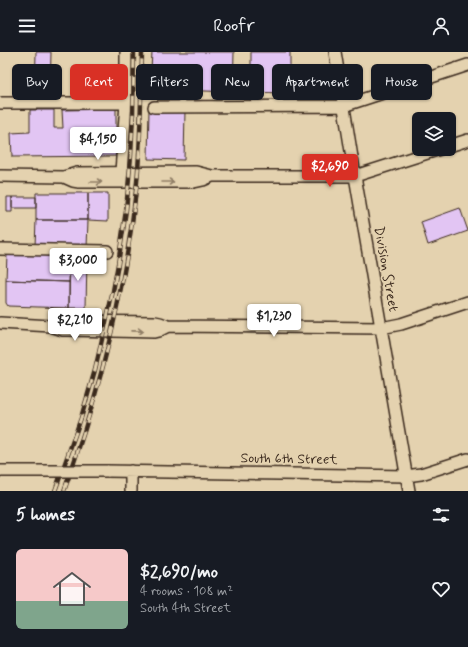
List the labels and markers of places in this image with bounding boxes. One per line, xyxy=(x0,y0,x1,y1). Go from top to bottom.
pin: $4,150 xyxy=(65,127,131,161)
pin: $2,690 xyxy=(297,154,363,188)
pin: $3,000 xyxy=(45,248,111,282)
pin: $1,230 xyxy=(241,304,307,338)
pin: $2,210 xyxy=(42,308,108,342)

